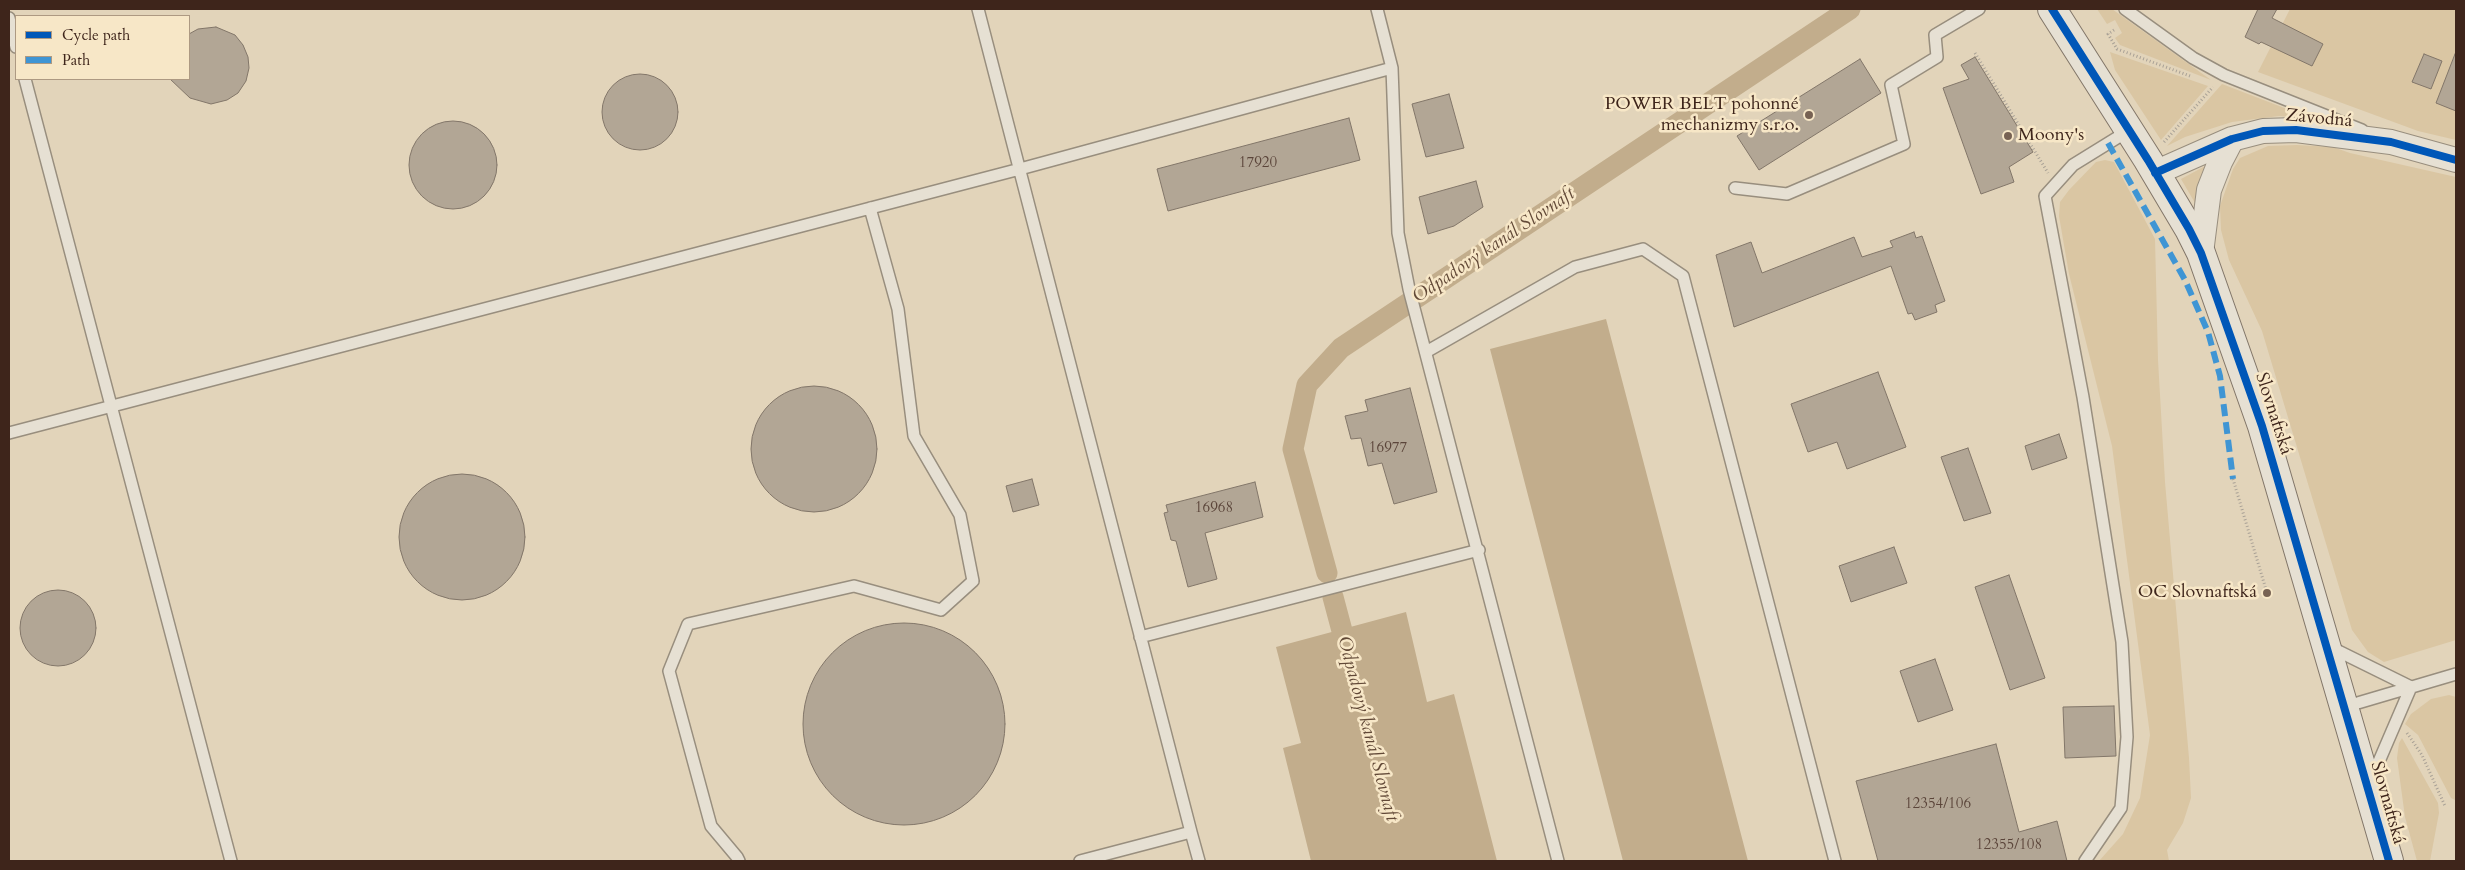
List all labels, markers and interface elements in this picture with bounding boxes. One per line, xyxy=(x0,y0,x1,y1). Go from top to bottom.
legend xyxy=(15,15,190,80)
text: Cycle path xyxy=(62,25,130,45)
text: Path xyxy=(62,50,90,70)
place label: POWER BELT pohonné mechanizmy s.r.o. xyxy=(1605,94,1799,136)
street label: Závodná xyxy=(2285,105,2353,133)
marker: POWER BELT pohonné mechanizmy s.r.o. xyxy=(1803,109,1815,121)
place label: Moony's xyxy=(2018,125,2084,147)
marker: Moony's xyxy=(2002,130,2014,142)
house number: 17920 xyxy=(1239,155,1277,173)
water label: Odpadový kanál Slovnaft xyxy=(1409,183,1579,309)
street label: Slovnaftská xyxy=(2250,370,2296,458)
house number: 16977 xyxy=(1369,440,1407,458)
house number: 16968 xyxy=(1195,500,1233,518)
place label: OC Slovnaftská xyxy=(2138,582,2257,604)
marker: OC Slovnaftská xyxy=(2261,587,2273,599)
water label: Odpadový kanál Slovnaft xyxy=(1331,634,1403,824)
street label: Slovnaftská xyxy=(2365,759,2409,847)
house number: 12354/106 xyxy=(1905,796,1971,814)
house number: 12355/108 xyxy=(1976,837,2042,855)

